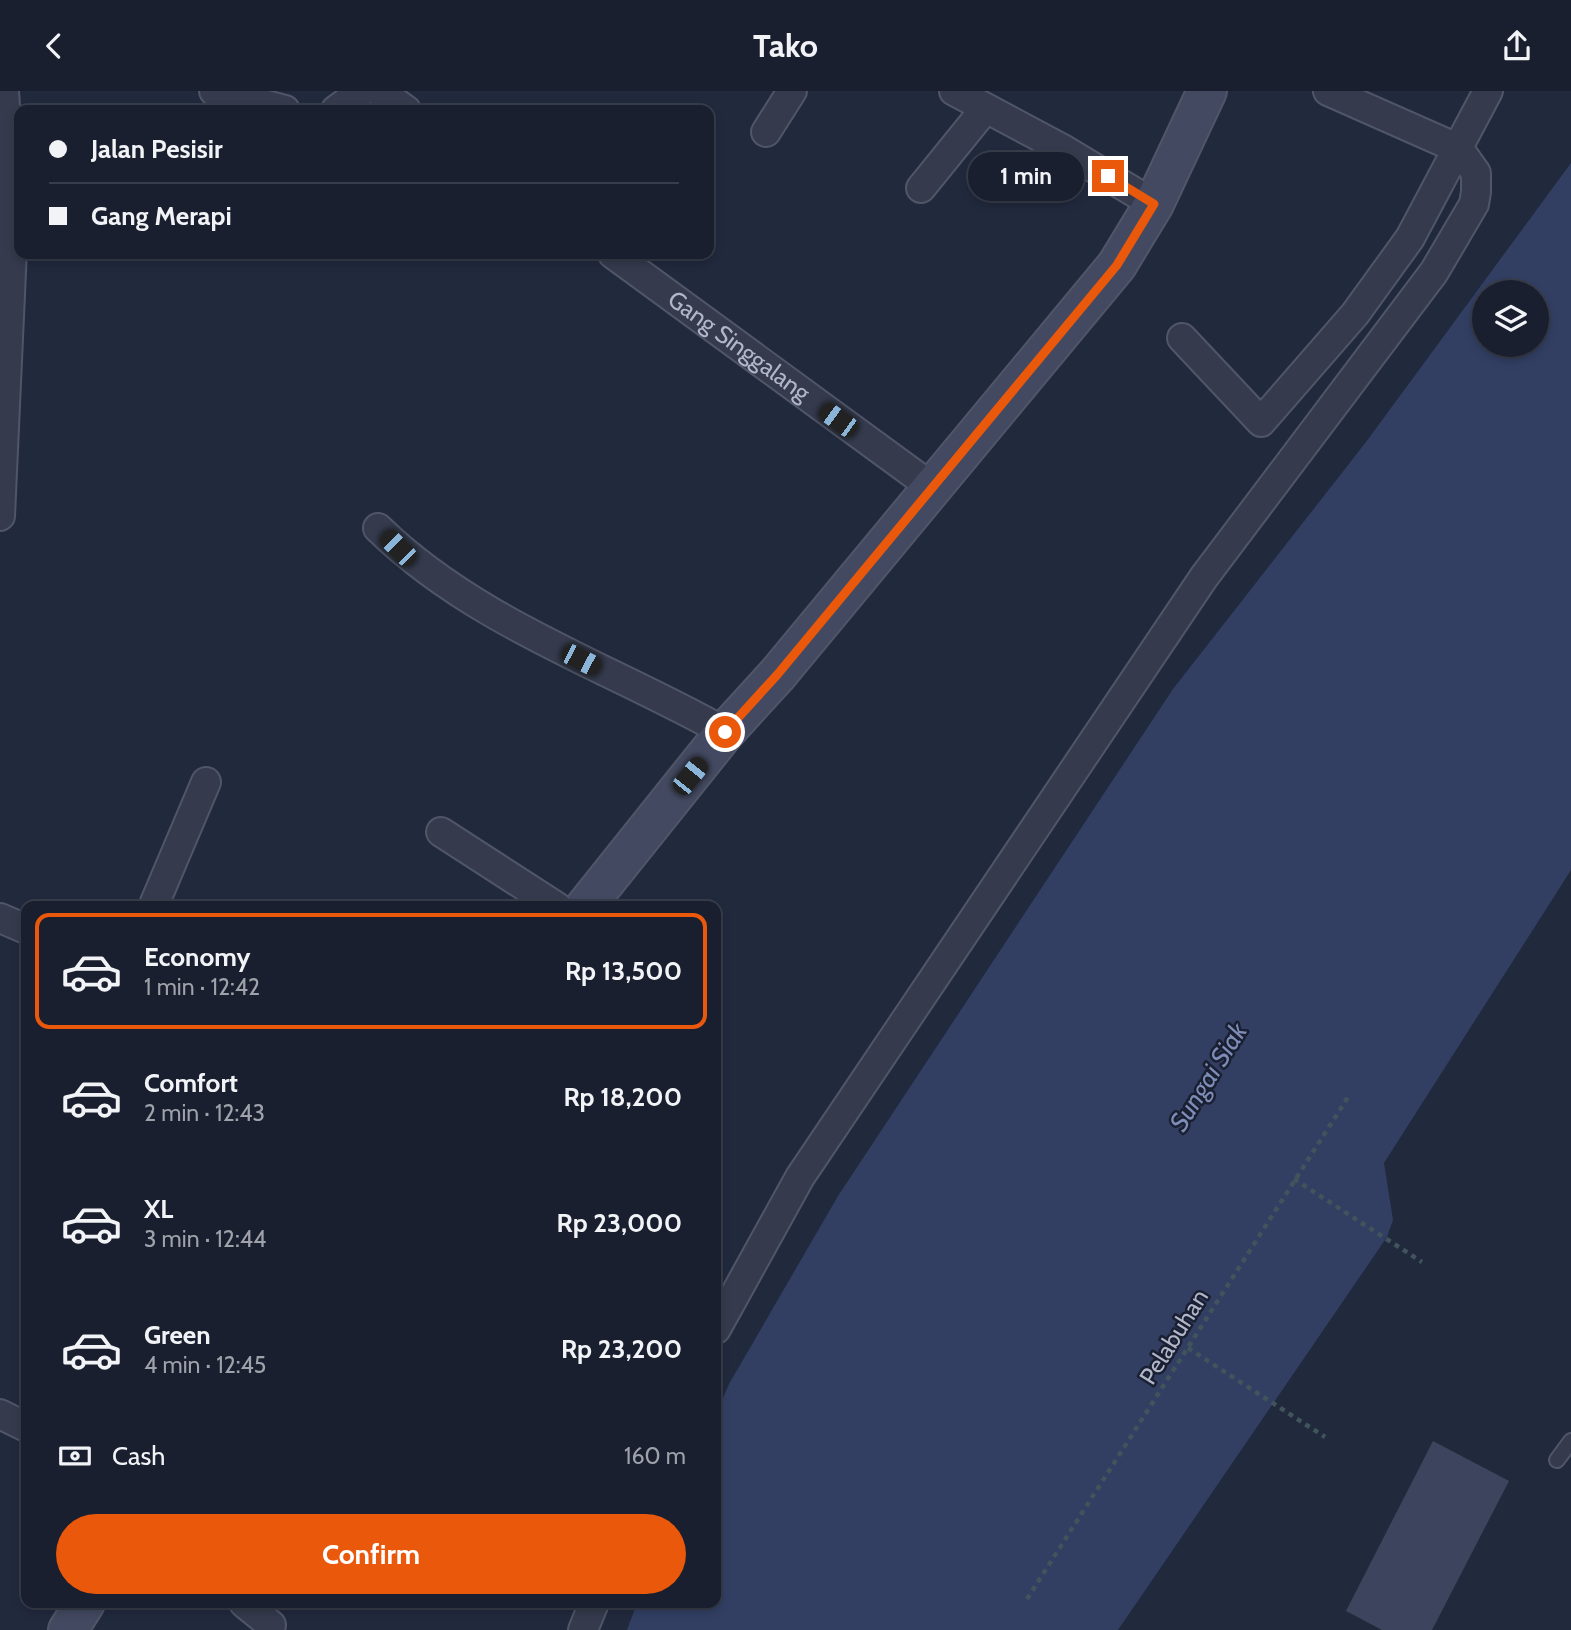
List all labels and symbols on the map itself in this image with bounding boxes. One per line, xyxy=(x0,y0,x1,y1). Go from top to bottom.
callout: 1 min xyxy=(968,151,1084,201)
route end xyxy=(1092,160,1124,192)
street label: Gang Singgalang xyxy=(663,284,817,408)
car xyxy=(815,399,862,441)
car xyxy=(376,526,421,570)
car xyxy=(558,641,605,679)
route start xyxy=(709,716,741,748)
car xyxy=(669,753,712,799)
water label: Sungai Siak xyxy=(1162,1016,1254,1137)
street label: Pelabuhan xyxy=(1133,1284,1214,1390)

